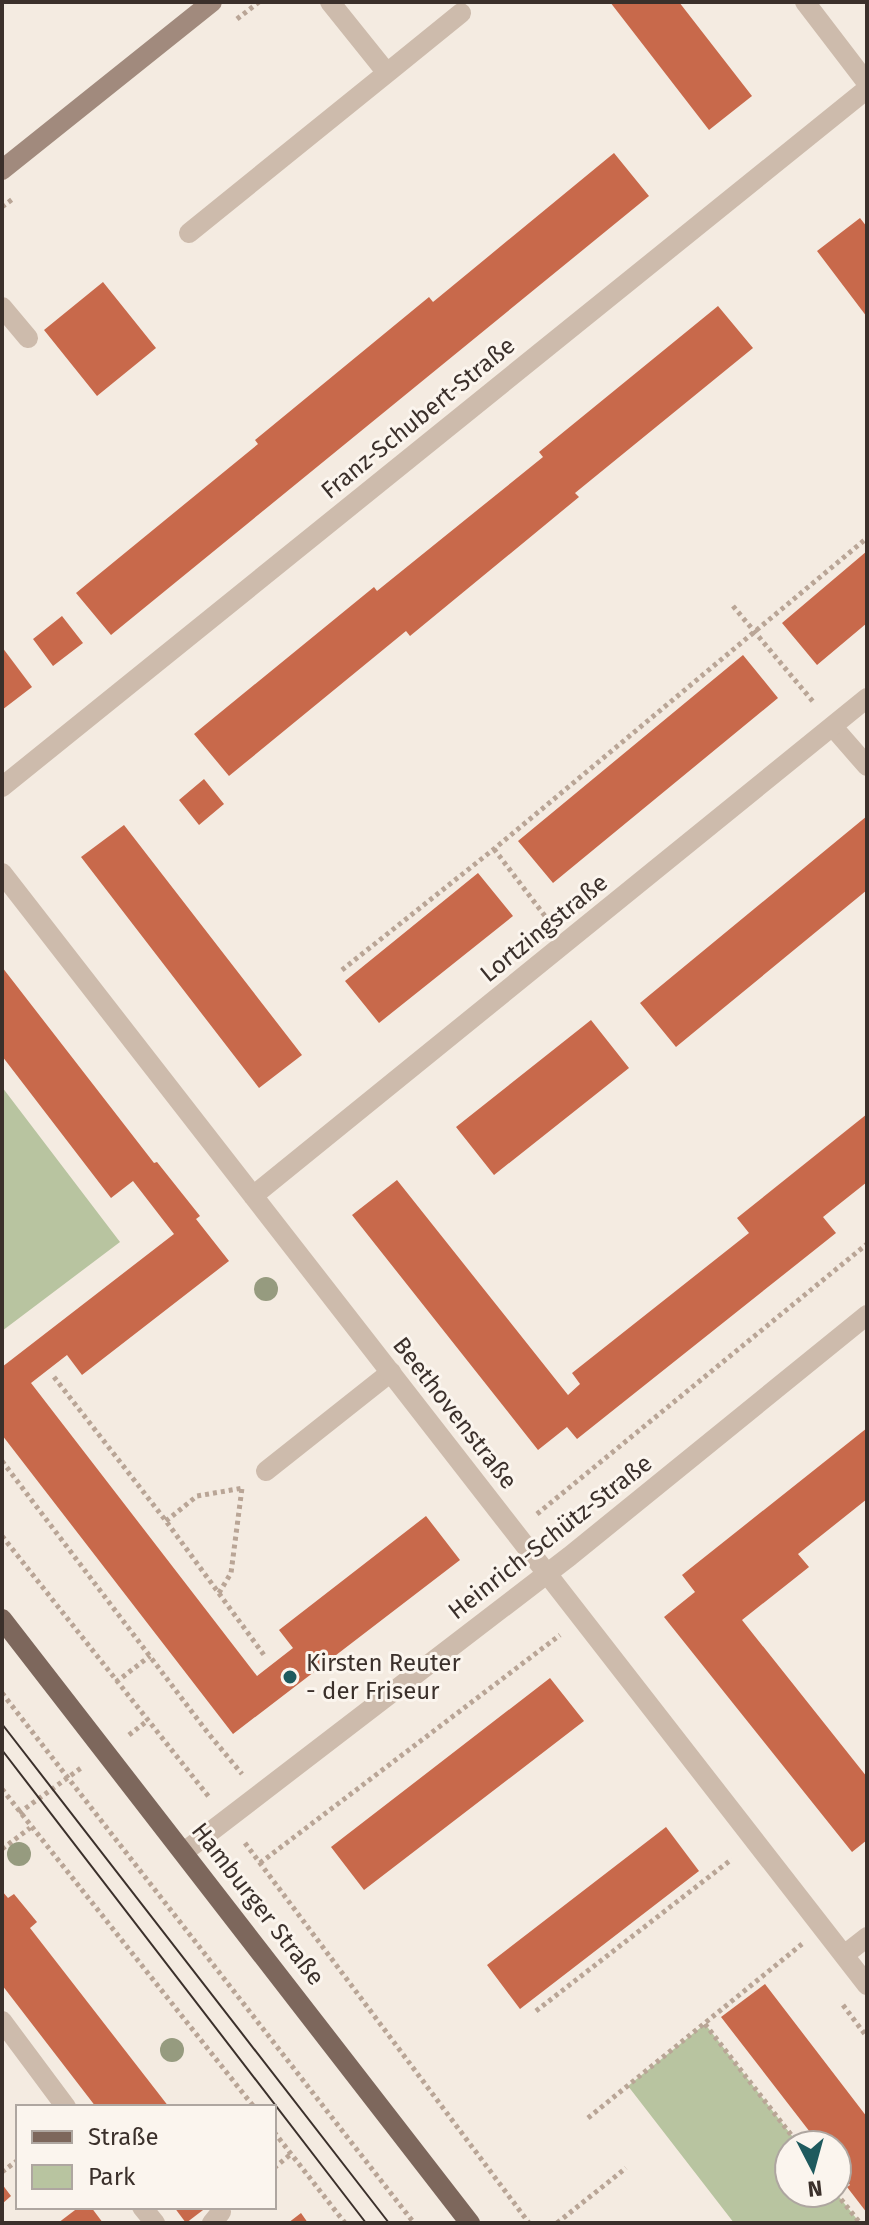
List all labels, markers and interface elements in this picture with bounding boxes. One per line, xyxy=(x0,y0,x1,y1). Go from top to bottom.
street label: Franz-Schubert-Straße xyxy=(316,331,520,505)
street label: Lortzingstraße xyxy=(475,868,613,988)
street label: Beethovenstraße xyxy=(387,1332,523,1494)
street label: Heinrich-Schütz-Straße xyxy=(443,1449,657,1625)
place label: Kirsten Reuter - der Friseur xyxy=(306,1649,461,1705)
marker: Kirsten Reuter - der Friseur xyxy=(281,1668,299,1686)
street label: Hamburger Straße xyxy=(186,1817,330,1991)
legend xyxy=(16,2105,276,2209)
text: Straße xyxy=(88,2123,159,2151)
north arrow xyxy=(773,2129,853,2209)
text: Park xyxy=(88,2163,136,2191)
text: N xyxy=(806,2174,824,2203)

